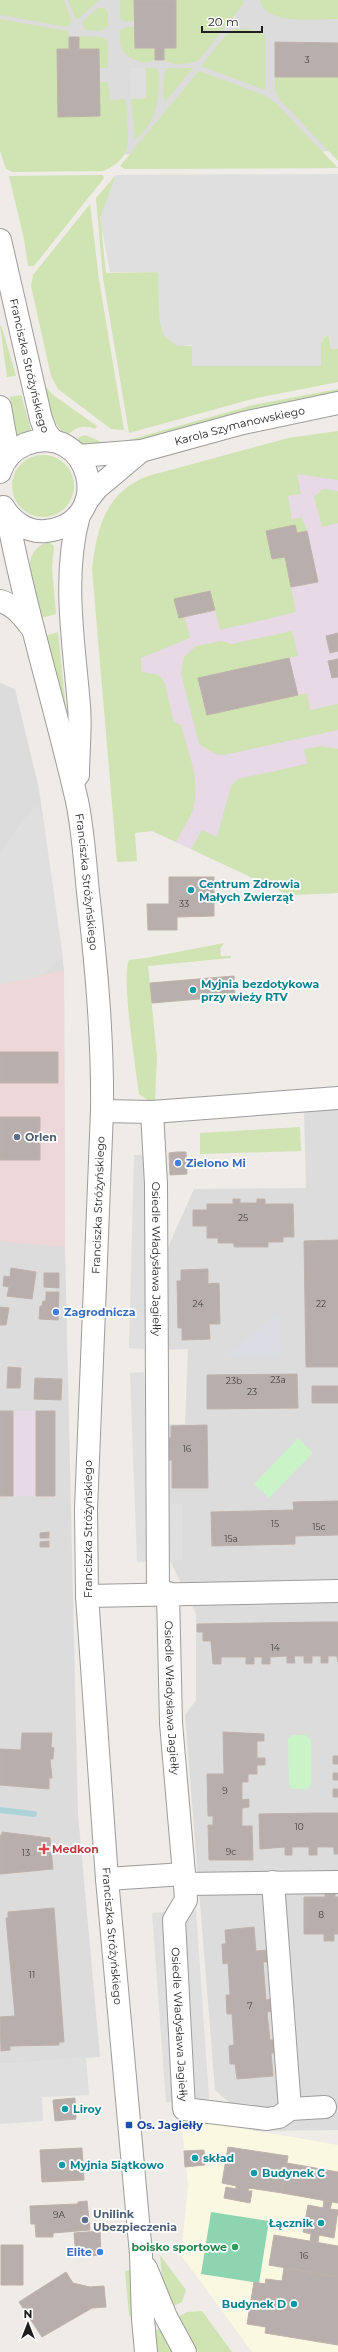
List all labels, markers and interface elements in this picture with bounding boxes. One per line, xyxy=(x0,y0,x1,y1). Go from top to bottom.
scale bar xyxy=(202,8,262,34)
text: 20 m xyxy=(208,14,239,29)
house number: 3 xyxy=(304,54,310,65)
street label: Franciszka Stróżyńskiego xyxy=(7,297,53,435)
street label: Karola Szymanowskiego xyxy=(173,403,306,449)
street label: Franciszka Stróżyńskiego xyxy=(72,812,101,951)
place label: Centrum Zdrowia Małych Zwierząt xyxy=(199,877,300,904)
marker: Centrum Zdrowia Małych Zwierząt xyxy=(186,885,196,895)
house number: 33 xyxy=(179,898,189,909)
place label: Myjnia bezdotykowa przy wieży RTV xyxy=(201,977,319,1004)
marker: Myjnia bezdotykowa przy wieży RTV xyxy=(188,985,198,995)
place label: Orlen xyxy=(25,1130,57,1144)
marker: Orlen xyxy=(12,1132,22,1142)
street label: Franciszka Stróżyńskiego xyxy=(89,1136,107,1274)
place label: Zielono Mi xyxy=(186,1156,246,1170)
marker: Zielono Mi xyxy=(173,1158,183,1168)
street label: Osiedle Władysława Jagiełły xyxy=(149,1182,164,1336)
house number: 25 xyxy=(238,1212,248,1223)
house number: 24 xyxy=(193,1298,203,1309)
house number: 22 xyxy=(316,1298,326,1309)
place label: Zagrodnicza xyxy=(64,1305,136,1319)
marker: Zagrodnicza xyxy=(51,1307,61,1317)
house number: 23a xyxy=(270,1374,286,1385)
house number: 23b xyxy=(226,1375,242,1386)
house number: 23 xyxy=(247,1386,257,1397)
house number: 16 xyxy=(183,1443,192,1454)
street label: Franciszka Stróżyńskiego xyxy=(81,1460,95,1598)
house number: 15 xyxy=(271,1518,279,1529)
house number: 15c xyxy=(312,1521,326,1532)
house number: 15a xyxy=(224,1533,238,1544)
street label: Osiedle Władysława Jagiełły xyxy=(162,1621,182,1776)
house number: 14 xyxy=(270,1642,280,1653)
house number: 9 xyxy=(222,1785,228,1796)
house number: 10 xyxy=(294,1821,304,1832)
place label: Medkon xyxy=(52,1842,99,1856)
marker: Medkon xyxy=(39,1844,49,1854)
house number: 9c xyxy=(226,1846,236,1857)
house number: 13 xyxy=(22,1847,30,1858)
street label: Franciszka Stróżyńskiego xyxy=(99,1867,125,2005)
house number: 8 xyxy=(318,1909,324,1920)
street label: Osiedle Władysława Jagiełły xyxy=(168,1947,191,2102)
house number: 11 xyxy=(29,1969,35,1980)
house number: 7 xyxy=(247,2000,253,2011)
place label: Liroy xyxy=(73,2102,102,2116)
marker: Liroy xyxy=(60,2104,70,2114)
place label: Os. Jagiełły xyxy=(137,2118,203,2132)
marker: Os. Jagiełły xyxy=(124,2120,134,2130)
place label: skład xyxy=(203,2151,234,2165)
marker: skład xyxy=(190,2153,200,2163)
place label: Myjnia 5iątkowo xyxy=(70,2158,164,2172)
marker: Myjnia 5iątkowo xyxy=(57,2160,67,2170)
place label: Budynek C xyxy=(262,2166,325,2180)
marker: Budynek C xyxy=(249,2168,259,2178)
place label: Unilink Ubezpieczenia xyxy=(93,2207,177,2234)
house number: 9A xyxy=(53,2209,65,2220)
marker: Unilink Ubezpieczenia xyxy=(80,2215,90,2225)
place label: Łącznik xyxy=(268,2216,314,2230)
marker: Łącznik xyxy=(316,2218,326,2228)
place label: boisko sportowe xyxy=(132,2240,227,2254)
marker: boisko sportowe xyxy=(230,2242,240,2252)
place label: Elite xyxy=(66,2245,92,2259)
marker: Elite xyxy=(95,2247,105,2257)
house number: 16 xyxy=(300,2250,309,2261)
place label: Budynek D xyxy=(222,2297,286,2311)
marker: Budynek D xyxy=(289,2299,299,2309)
north arrow xyxy=(8,2304,48,2344)
text: N xyxy=(24,2307,32,2321)

